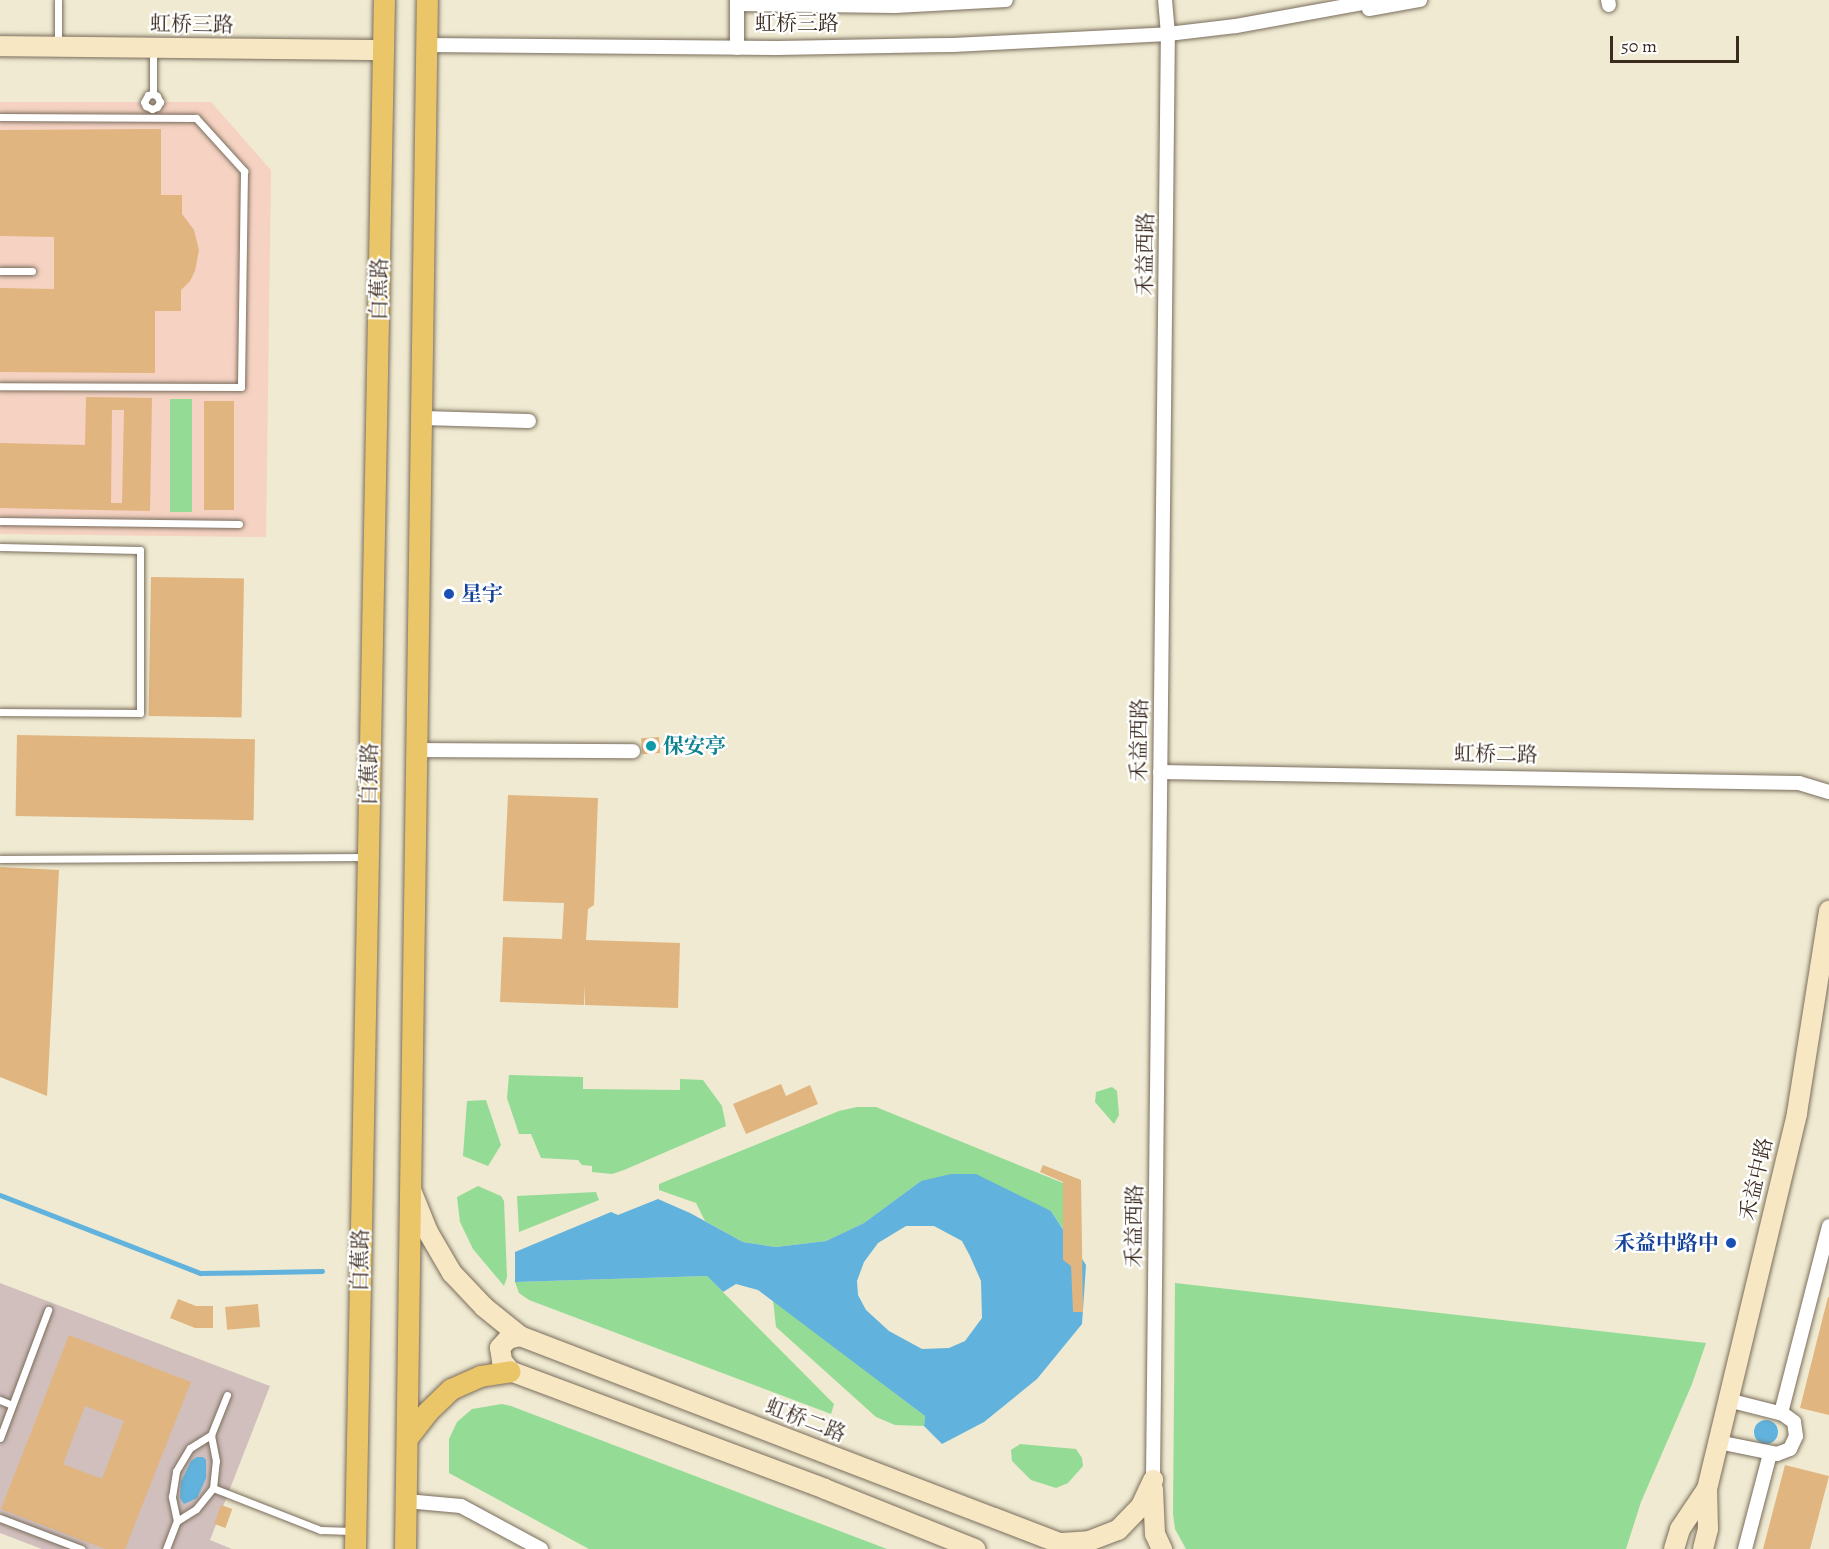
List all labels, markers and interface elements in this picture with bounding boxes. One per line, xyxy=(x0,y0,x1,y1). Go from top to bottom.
street label: 虹桥三路 xyxy=(755,10,839,36)
street label: 虹桥三路 xyxy=(150,11,234,37)
scale bar xyxy=(1613,24,1742,62)
text: 50 m xyxy=(1621,34,1657,58)
street label: 禾益西路 xyxy=(1132,212,1158,296)
street label: 白蕉路 xyxy=(366,257,392,321)
place label: 星宇 xyxy=(461,581,503,607)
marker: 星宇 xyxy=(442,587,456,601)
street label: 禾益西路 xyxy=(1126,698,1152,782)
place label: 保安亭 xyxy=(663,733,726,759)
marker: 保安亭 xyxy=(644,739,658,753)
street label: 虹桥二路 xyxy=(1454,741,1538,767)
street label: 白蕉路 xyxy=(356,742,382,806)
street label: 禾益中路 xyxy=(1734,1135,1778,1223)
street label: 禾益西路 xyxy=(1121,1184,1147,1268)
street label: 白蕉路 xyxy=(347,1228,373,1292)
place label: 禾益中路中 xyxy=(1614,1230,1719,1256)
marker: 禾益中路中 xyxy=(1724,1236,1738,1250)
street label: 虹桥二路 xyxy=(762,1393,850,1447)

